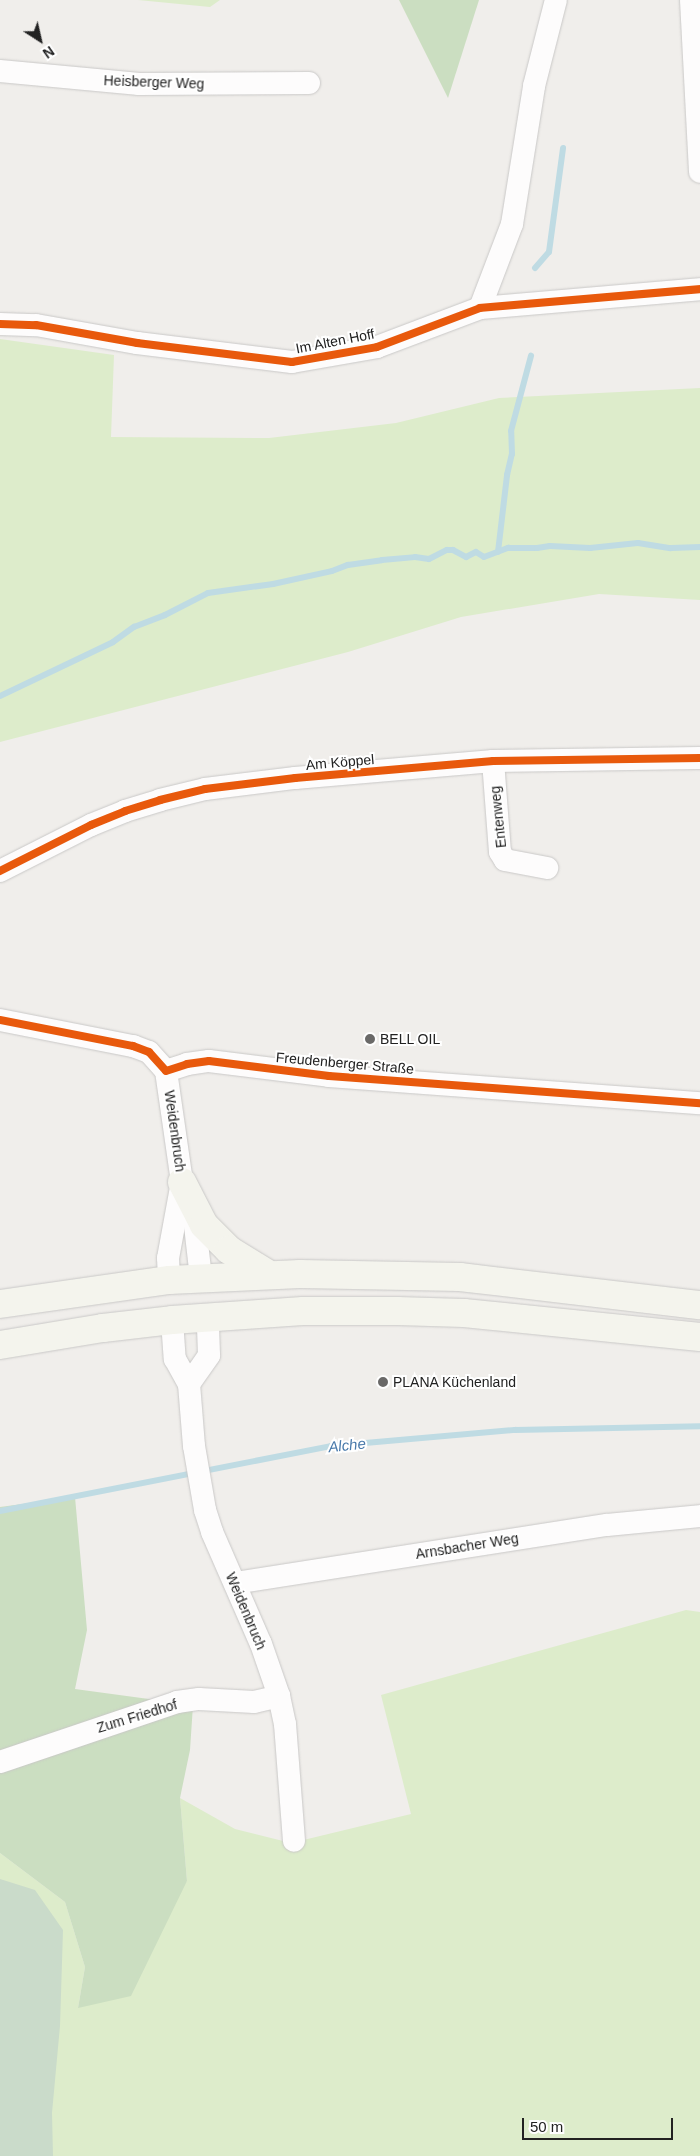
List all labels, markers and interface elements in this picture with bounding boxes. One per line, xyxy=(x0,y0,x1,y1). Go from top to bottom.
north arrow xyxy=(15,15,65,65)
text: N xyxy=(40,43,57,62)
street label: Heisberger Weg xyxy=(103,72,205,92)
street label: Im Alten Hoff xyxy=(294,325,376,357)
street label: Am Köppel xyxy=(305,751,375,773)
street label: Entenweg xyxy=(486,785,510,849)
place label: BELL OIL xyxy=(380,1031,441,1047)
marker: BELL OIL xyxy=(364,1033,376,1045)
street label: Freudenberger Straße xyxy=(275,1049,415,1077)
street label: Weidenbruch xyxy=(161,1089,189,1173)
place label: PLANA Küchenland xyxy=(393,1374,517,1390)
marker: PLANA Küchenland xyxy=(377,1376,389,1388)
water label: Alche xyxy=(327,1434,367,1456)
street label: Arnsbacher Weg xyxy=(414,1530,520,1562)
street label: Weidenbruch xyxy=(222,1570,270,1652)
street label: Zum Friedhof xyxy=(95,1696,179,1736)
scale bar xyxy=(525,2108,676,2140)
text: 50 m xyxy=(530,2118,563,2135)

